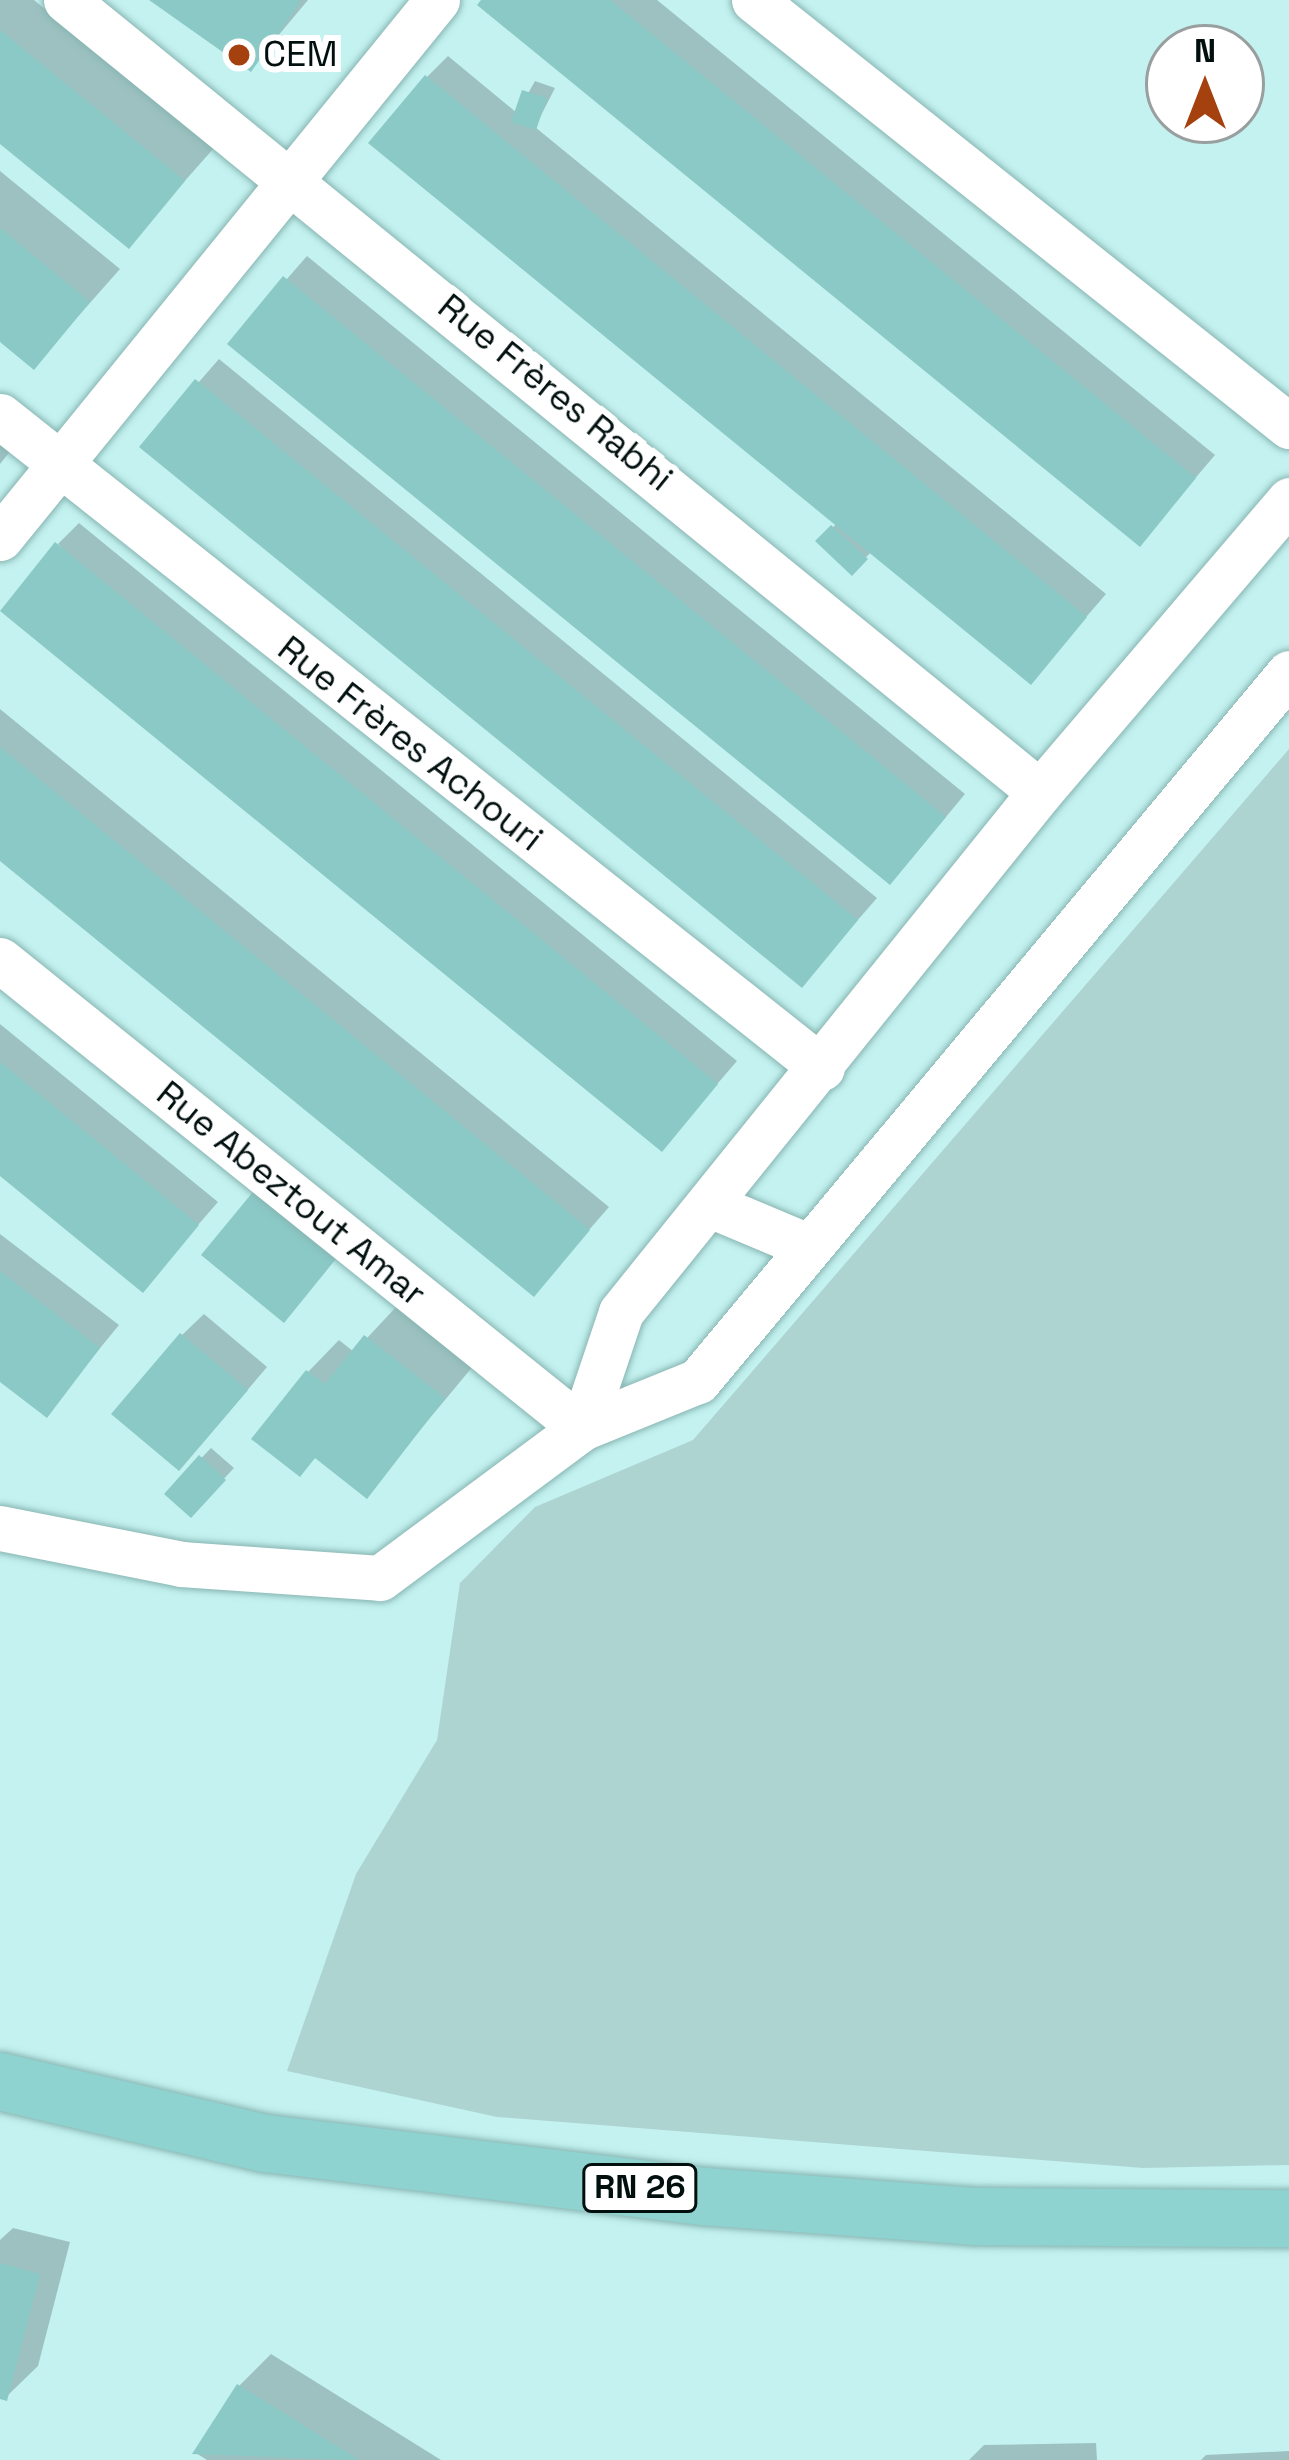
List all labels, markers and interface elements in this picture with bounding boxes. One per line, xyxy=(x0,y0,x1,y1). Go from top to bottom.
north arrow xyxy=(1145,24,1265,144)
text: N xyxy=(1194,30,1216,72)
place label: CEM xyxy=(263,33,338,77)
marker: CEM xyxy=(226,42,252,68)
street label: Rue Frères Rabhi xyxy=(429,285,681,501)
street label: Rue Frères Achouri xyxy=(269,627,551,861)
street label: Rue Abeztout Amar xyxy=(147,1072,435,1316)
road number: RN 26 xyxy=(580,2161,700,2215)

